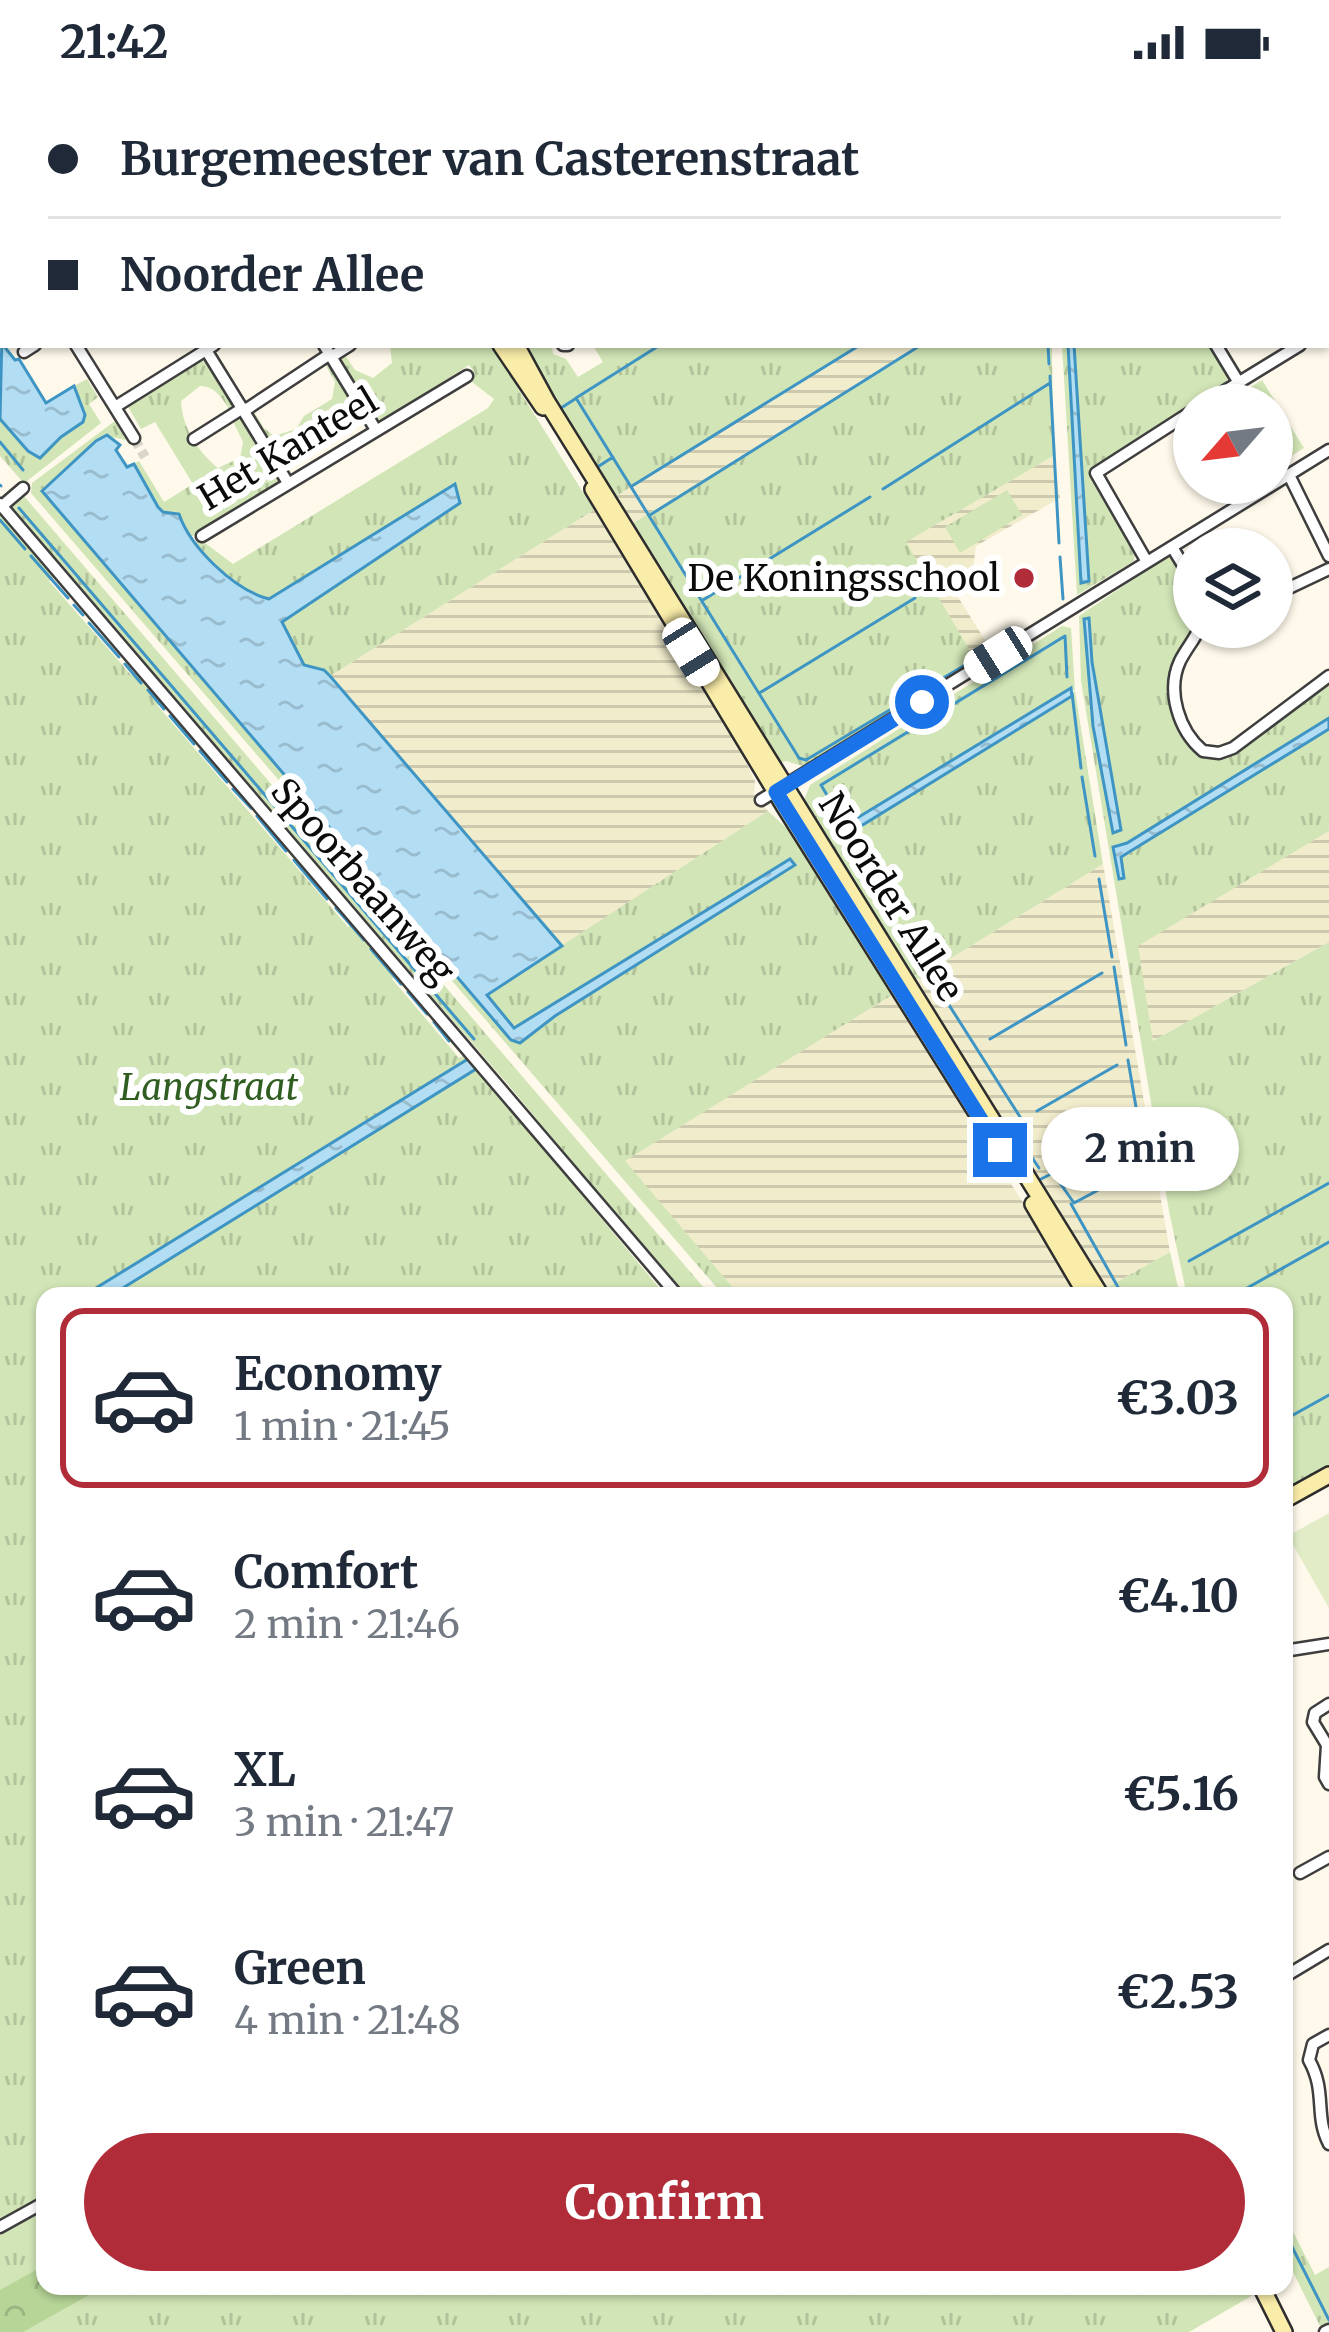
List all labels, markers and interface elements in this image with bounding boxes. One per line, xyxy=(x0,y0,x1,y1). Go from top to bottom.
text: 21:42 xyxy=(60,14,169,70)
text: Burgemeester van Casterenstraat xyxy=(120,131,859,187)
text: Noorder Allee xyxy=(120,247,424,303)
street label: Het Kanteel xyxy=(190,378,386,520)
north arrow xyxy=(1173,384,1293,504)
map controls xyxy=(1173,384,1293,648)
button: layers xyxy=(1173,528,1293,648)
place label: De Koningsschool xyxy=(687,556,1000,601)
marker: De Koningsschool xyxy=(1011,565,1037,591)
car xyxy=(657,612,725,692)
car xyxy=(958,621,1038,689)
route start xyxy=(895,675,949,729)
street label: Spoorbaanweg xyxy=(262,769,465,993)
street label: Noorder Allee xyxy=(809,784,973,1010)
park label: Langstraat xyxy=(120,1065,299,1110)
callout: 2 min xyxy=(1042,1108,1240,1192)
route end xyxy=(973,1123,1027,1177)
text: 2 min xyxy=(1084,1124,1196,1173)
icon: car xyxy=(90,1344,198,1452)
text: Economy xyxy=(234,1346,442,1402)
text: €3.03 xyxy=(1116,1370,1239,1426)
text: 1 min · 21:45 xyxy=(234,1402,451,1451)
icon: car xyxy=(90,1542,198,1650)
text: Comfort xyxy=(234,1544,418,1600)
text: €4.10 xyxy=(1117,1568,1239,1624)
text: 2 min · 21:46 xyxy=(234,1600,460,1649)
icon: car xyxy=(90,1740,198,1848)
text: XL xyxy=(234,1742,296,1798)
text: €5.16 xyxy=(1123,1766,1239,1822)
text: 3 min · 21:47 xyxy=(234,1798,454,1847)
icon: car xyxy=(90,1938,198,2046)
text: Green xyxy=(234,1940,366,1996)
text: €2.53 xyxy=(1116,1964,1239,2020)
text: 4 min · 21:48 xyxy=(234,1996,461,2045)
button: Confirm xyxy=(84,2133,1245,2271)

